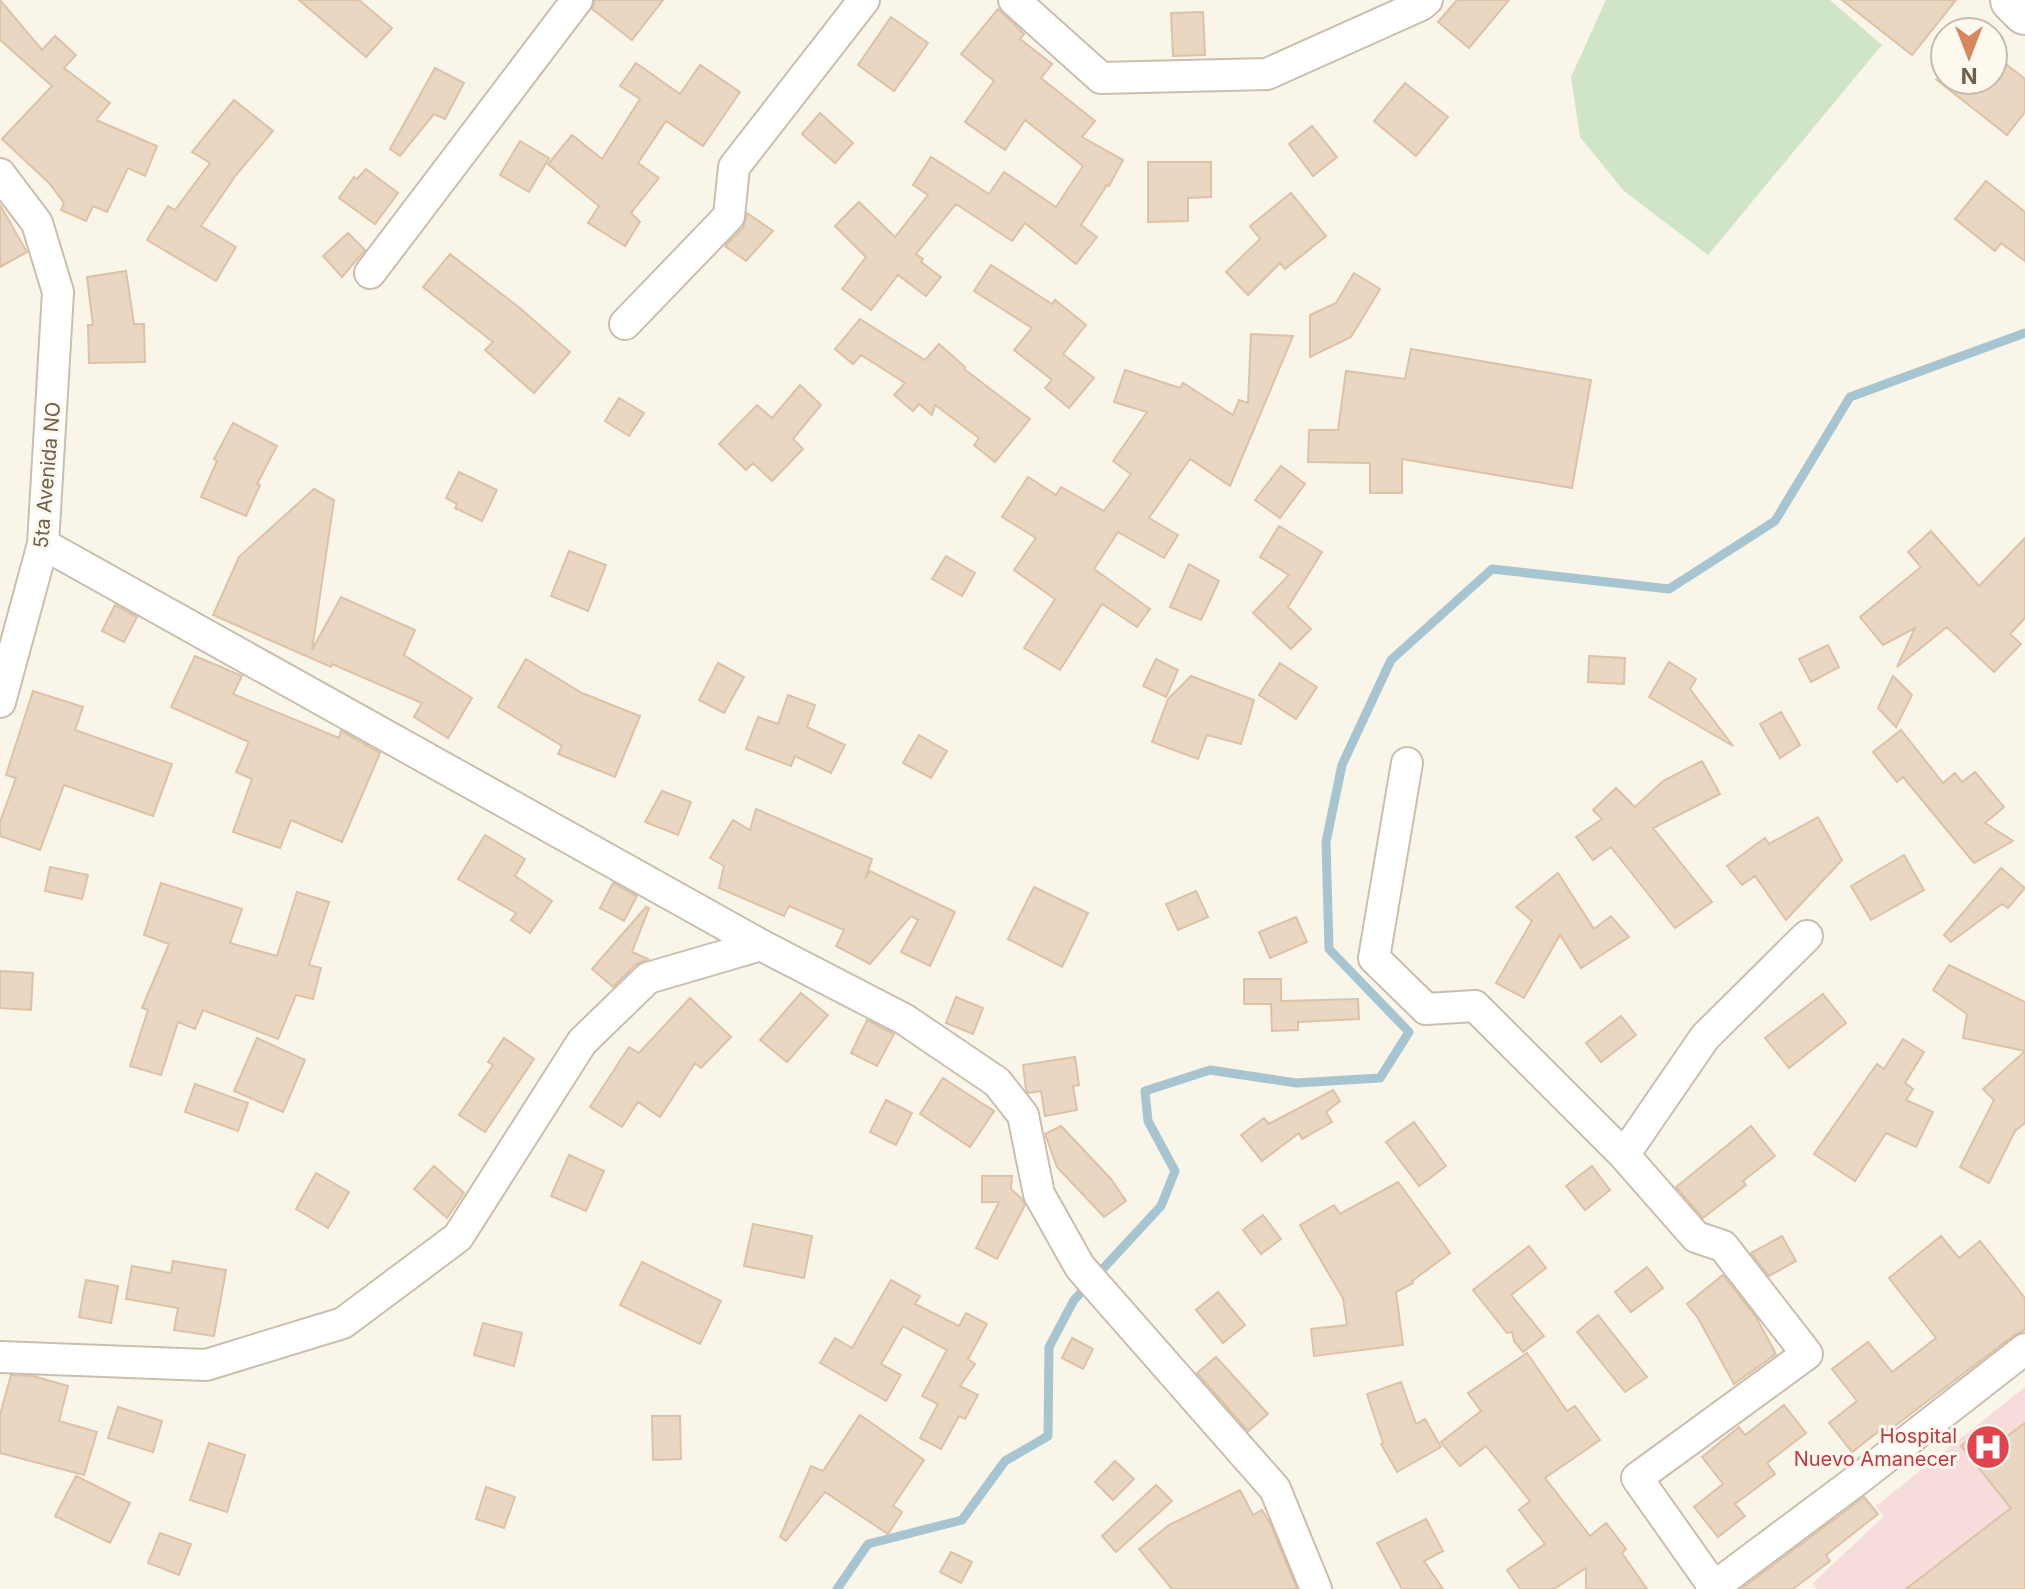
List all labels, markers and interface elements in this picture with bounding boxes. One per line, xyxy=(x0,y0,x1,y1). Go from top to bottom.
north arrow xyxy=(1929,16,2009,96)
text: N xyxy=(1961,63,1977,89)
street label: 5ta Avenida NO xyxy=(29,401,65,549)
hospital icon: Hospital Nuevo Amanecer xyxy=(1964,1423,2012,1471)
place label: Hospital Nuevo Amanecer xyxy=(1794,1424,1957,1471)

